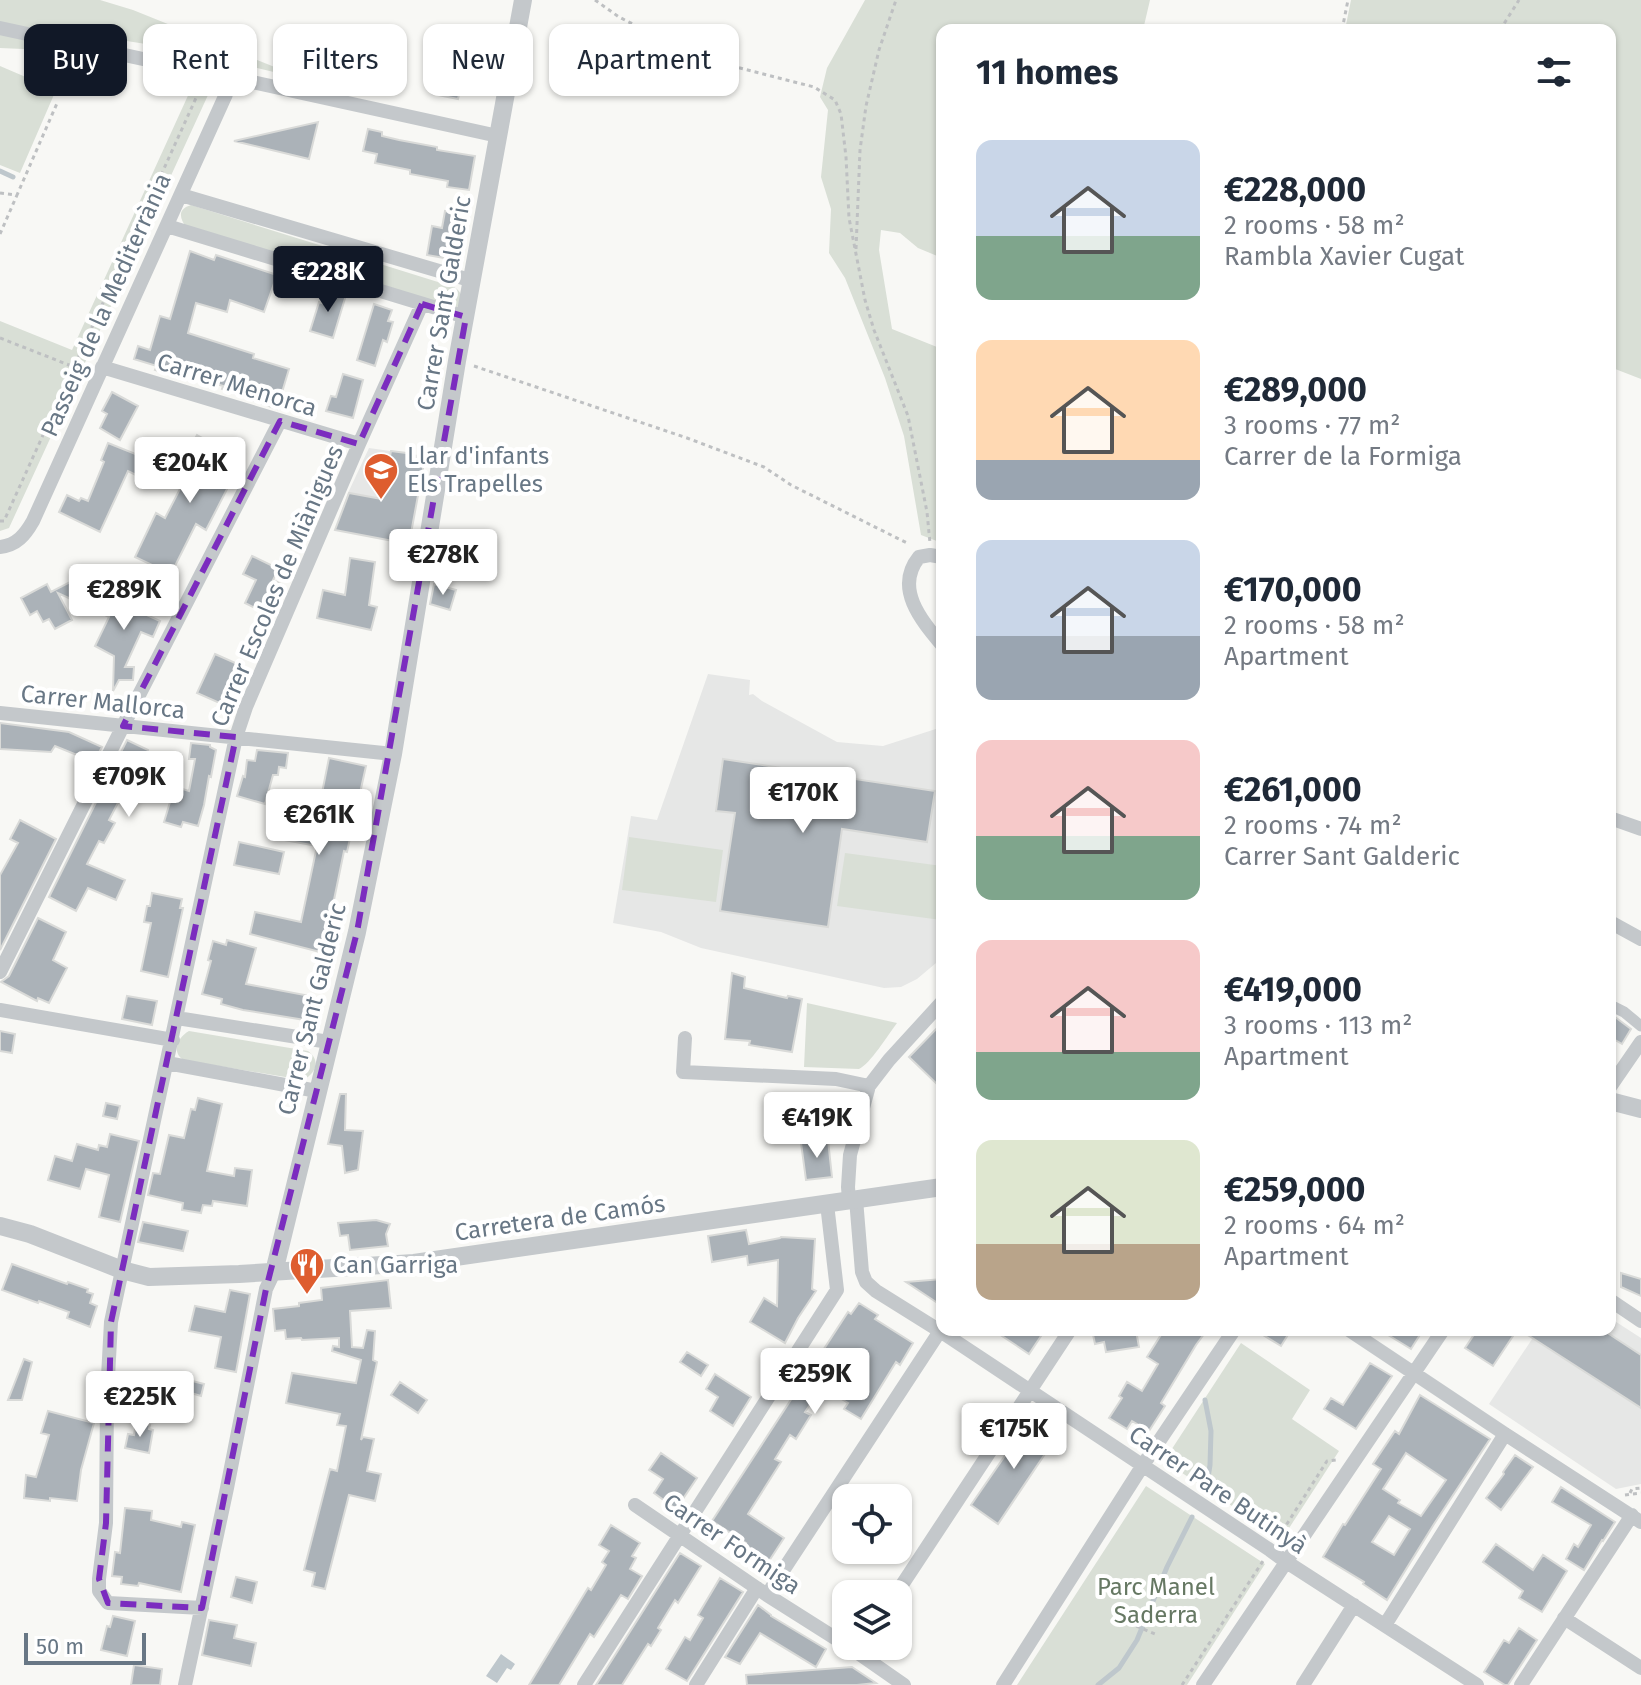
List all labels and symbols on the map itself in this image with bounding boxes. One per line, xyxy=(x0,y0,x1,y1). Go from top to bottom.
street label: Passeig de la Mediterrània xyxy=(35,169,177,441)
street label: Carrer Sant Galderic xyxy=(411,193,477,413)
pin: €228K xyxy=(272,246,384,314)
street label: Carrer Menorca xyxy=(154,347,320,423)
pin: €204K xyxy=(134,437,246,505)
street label: Carrer Escoles de Miànigues xyxy=(205,441,349,731)
place label: Llar d'infants Els Trapelles xyxy=(407,442,549,498)
school or university icon: Llar d'infants Els Trapelles xyxy=(362,451,400,501)
pin: €278K xyxy=(387,529,499,597)
pin: €289K xyxy=(68,564,180,632)
street label: Carrer Mallorca xyxy=(19,679,187,725)
pin: €709K xyxy=(73,751,185,819)
pin: €170K xyxy=(747,767,859,835)
pin: €261K xyxy=(263,789,375,857)
street label: Carrer Sant Galderic xyxy=(272,900,352,1118)
pin: €419K xyxy=(761,1092,873,1160)
street label: Carretera de Camós xyxy=(453,1189,667,1247)
restaurant icon: Can Garriga xyxy=(288,1246,326,1296)
place label: Can Garriga xyxy=(333,1251,458,1279)
pin: €259K xyxy=(759,1348,871,1416)
pin: €225K xyxy=(84,1371,196,1439)
pin: €175K xyxy=(958,1403,1070,1471)
street label: Carrer Pare Butinyà xyxy=(1124,1420,1312,1560)
street label: Carrer Formiga xyxy=(658,1488,806,1600)
park label: Parc Manel Saderra xyxy=(1097,1573,1215,1629)
scale bar xyxy=(24,1629,146,1665)

